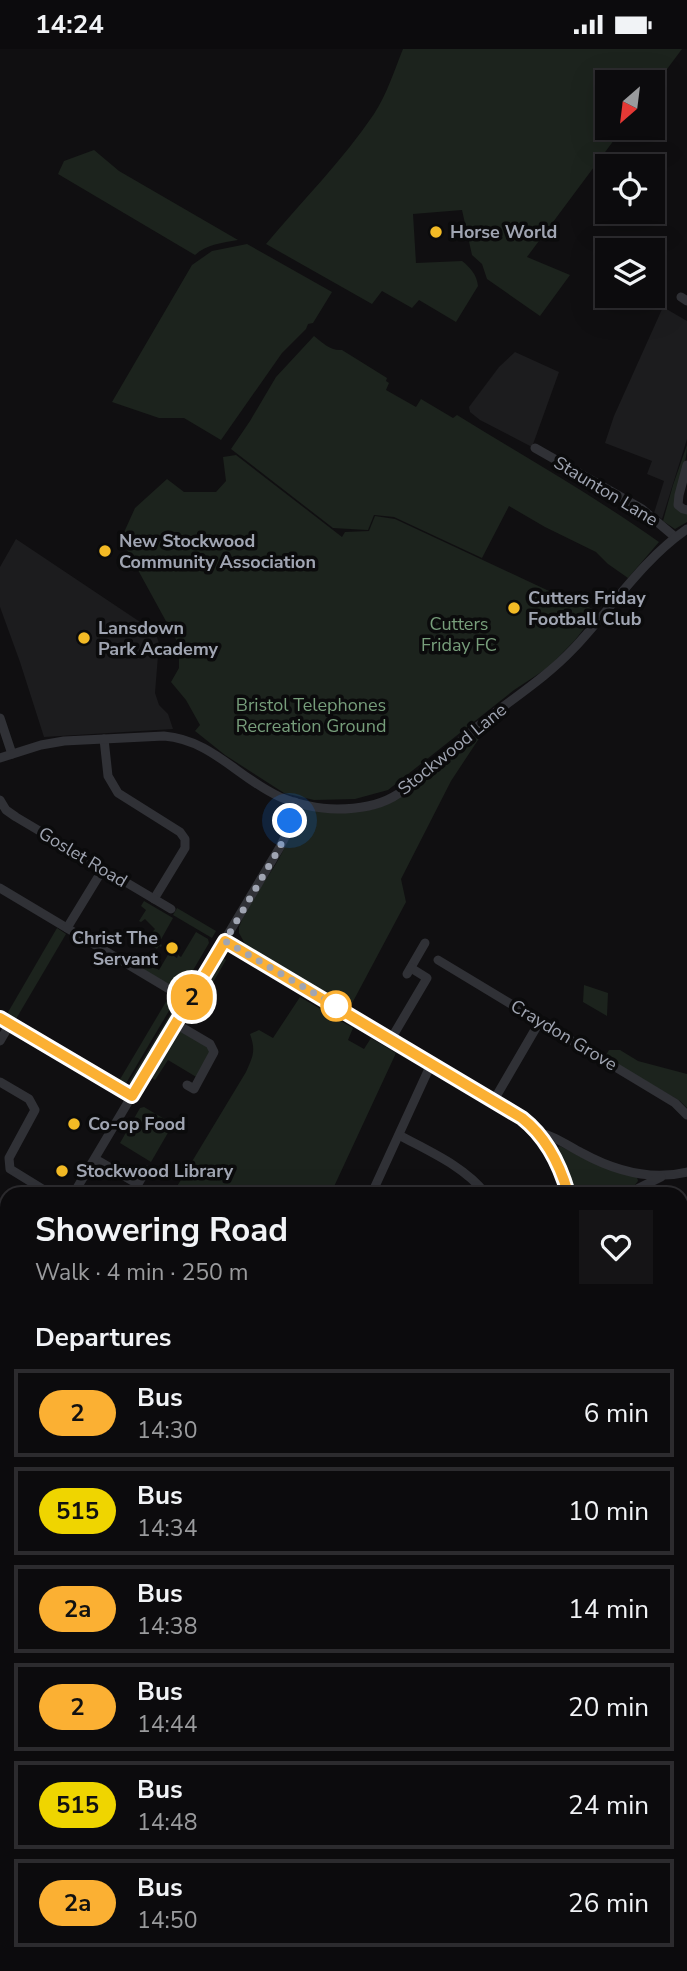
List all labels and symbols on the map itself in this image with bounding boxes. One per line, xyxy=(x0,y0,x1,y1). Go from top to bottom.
north arrow xyxy=(595,70,665,140)
place label: Horse World xyxy=(450,220,557,244)
marker: Horse World xyxy=(428,224,444,240)
street label: Staunton Lane xyxy=(550,450,662,532)
place label: New Stockwood Community Association xyxy=(119,529,316,574)
marker: New Stockwood Community Association xyxy=(97,543,113,559)
place label: Cutters Friday Football Club xyxy=(528,586,646,631)
marker: Cutters Friday Football Club xyxy=(506,600,522,616)
park label: Cutters Friday FC xyxy=(421,612,497,657)
place label: Lansdown Park Academy xyxy=(98,616,219,661)
marker: Lansdown Park Academy xyxy=(76,630,92,646)
park label: Bristol Telephones Recreation Ground xyxy=(236,693,386,738)
street label: Stockwood Lane xyxy=(393,698,511,800)
your location xyxy=(272,803,307,838)
street label: Goslet Road xyxy=(34,821,132,893)
place label: Christ The Servant xyxy=(72,926,158,971)
marker: Christ The Servant xyxy=(164,940,180,956)
line badge: 2 xyxy=(169,974,215,1020)
unlabelled marker xyxy=(321,991,351,1021)
street label: Craydon Grove xyxy=(506,994,622,1076)
place label: Co-op Food xyxy=(88,1112,186,1136)
marker: Co-op Food xyxy=(66,1116,82,1132)
place label: Stockwood Library xyxy=(76,1159,234,1183)
marker: Stockwood Library xyxy=(54,1163,70,1179)

